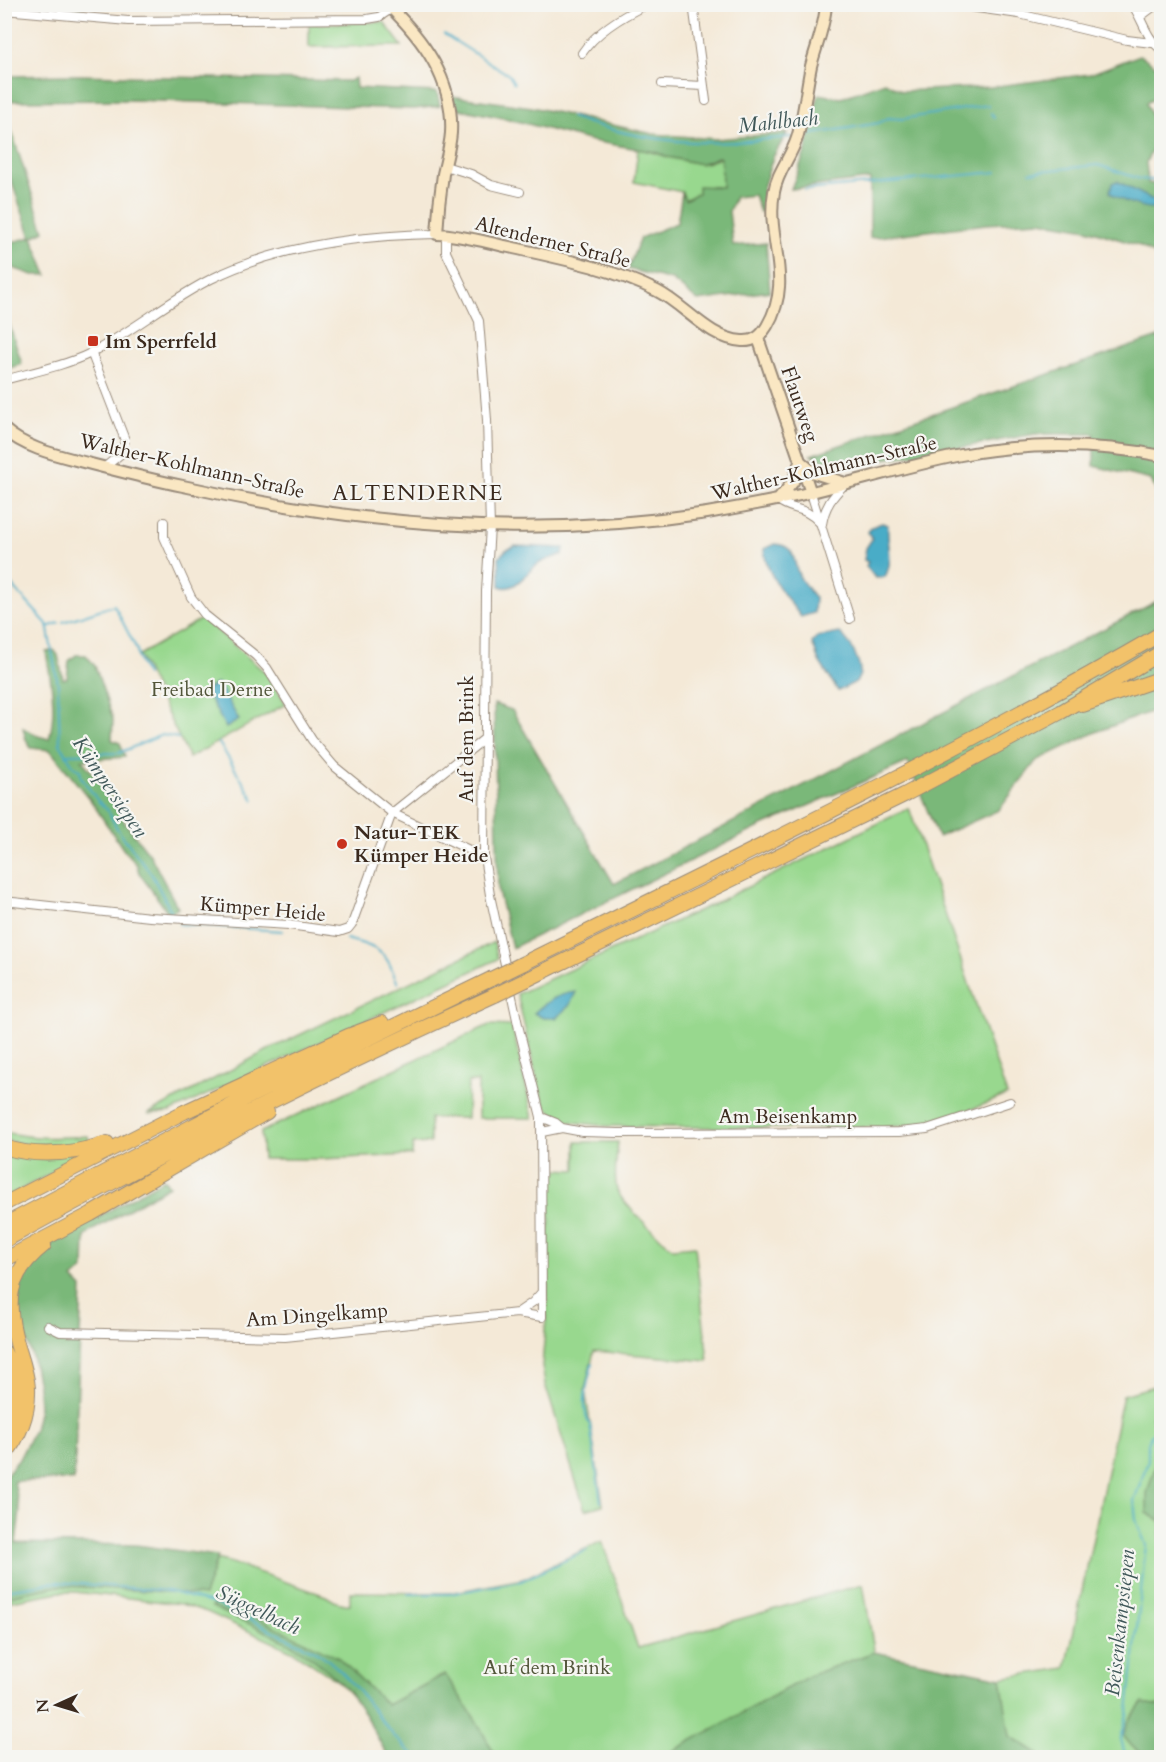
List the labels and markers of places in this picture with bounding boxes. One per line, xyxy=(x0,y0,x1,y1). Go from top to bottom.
place label: Im Sperrfeld xyxy=(105,328,218,355)
marker: Im Sperrfeld xyxy=(86,334,100,348)
place label: Natur-TEK Kümper Heide xyxy=(354,819,489,869)
marker: Natur-TEK Kümper Heide xyxy=(335,837,349,851)

